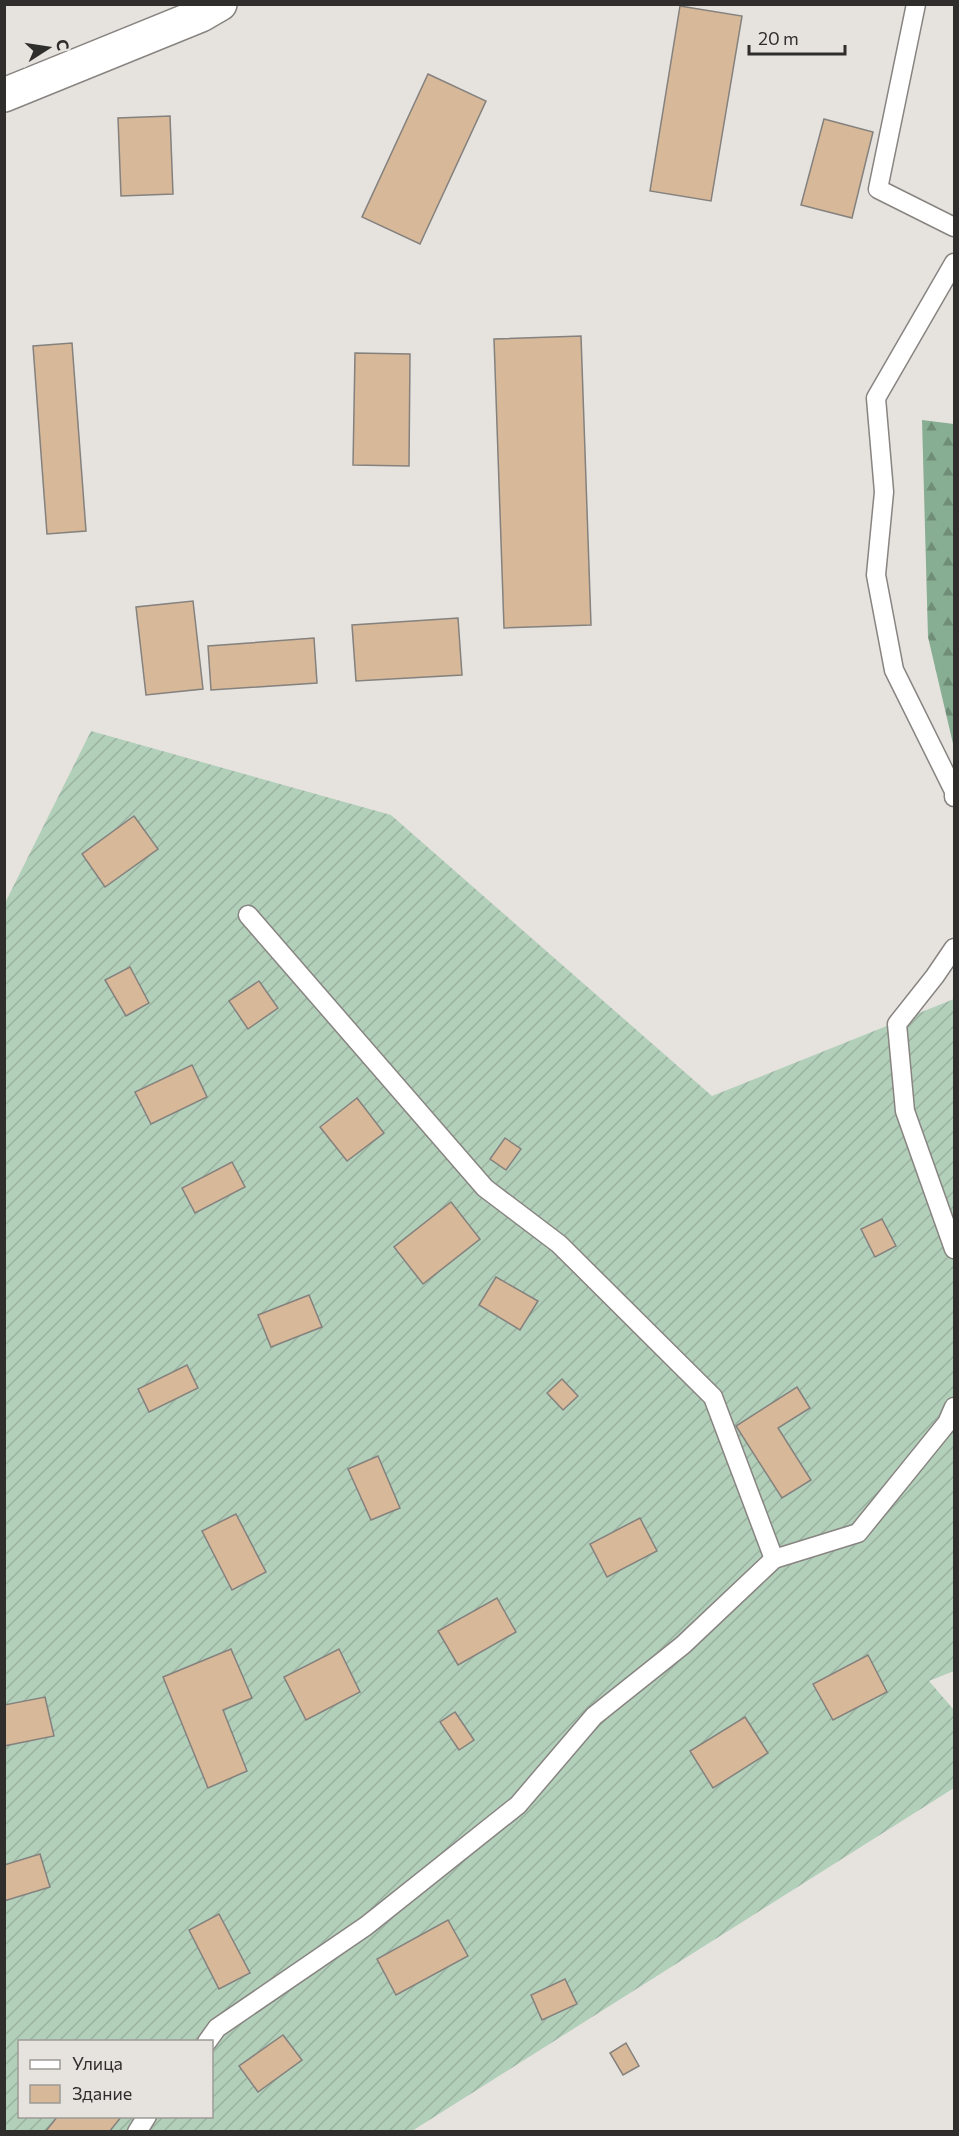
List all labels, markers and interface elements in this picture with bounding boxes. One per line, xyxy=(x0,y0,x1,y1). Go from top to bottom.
north arrow xyxy=(18,18,78,78)
scale bar xyxy=(749,18,845,56)
text: 20 m xyxy=(758,27,799,49)
text: С xyxy=(53,37,74,52)
legend xyxy=(18,2040,213,2118)
text: Улица xyxy=(72,2052,123,2074)
text: Здание xyxy=(72,2082,132,2104)

